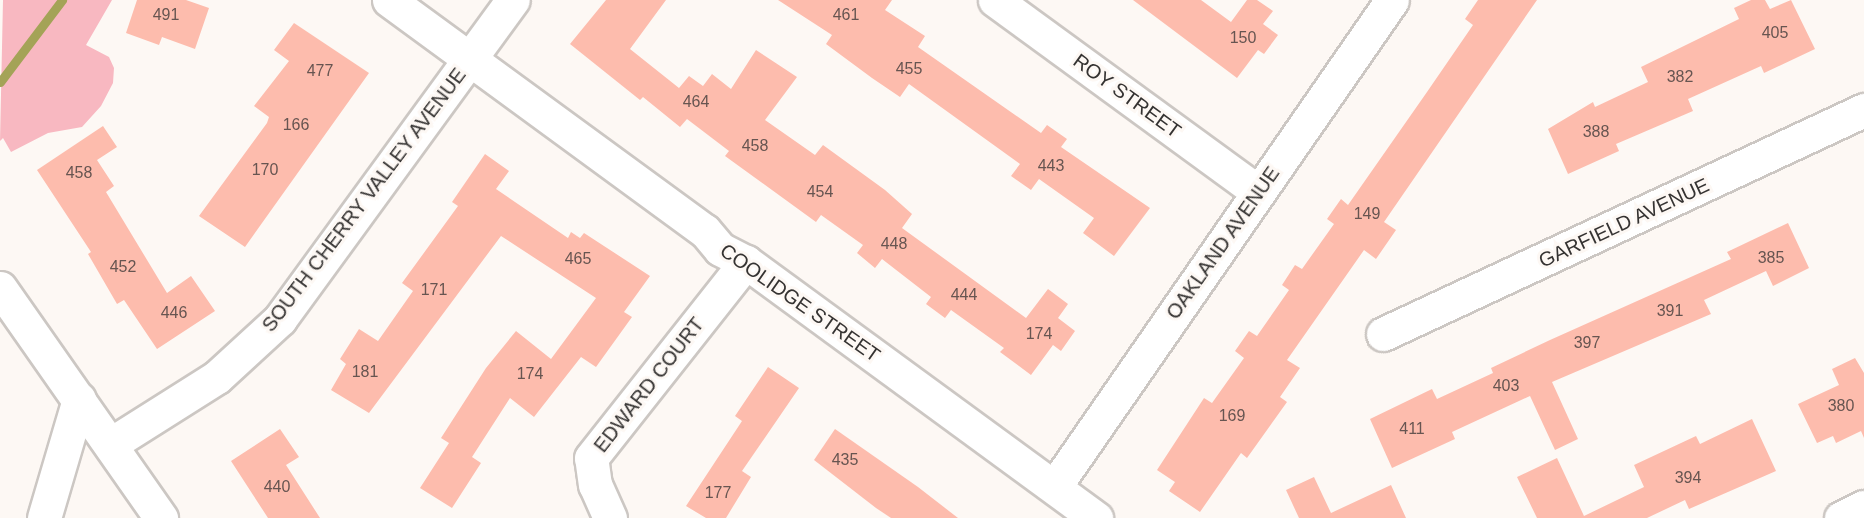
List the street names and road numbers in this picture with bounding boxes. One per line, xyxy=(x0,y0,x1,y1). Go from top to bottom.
street label: ROY STREET xyxy=(1068,49,1186,143)
street label: SOUTH CHERRY VALLEY AVENUE xyxy=(256,63,472,337)
street label: OAKLAND AVENUE xyxy=(1161,162,1285,324)
street label: GARFIELD AVENUE xyxy=(1534,173,1714,273)
street label: COOLIDGE STREET xyxy=(715,239,885,367)
street label: EDWARD COURT xyxy=(589,313,709,457)

